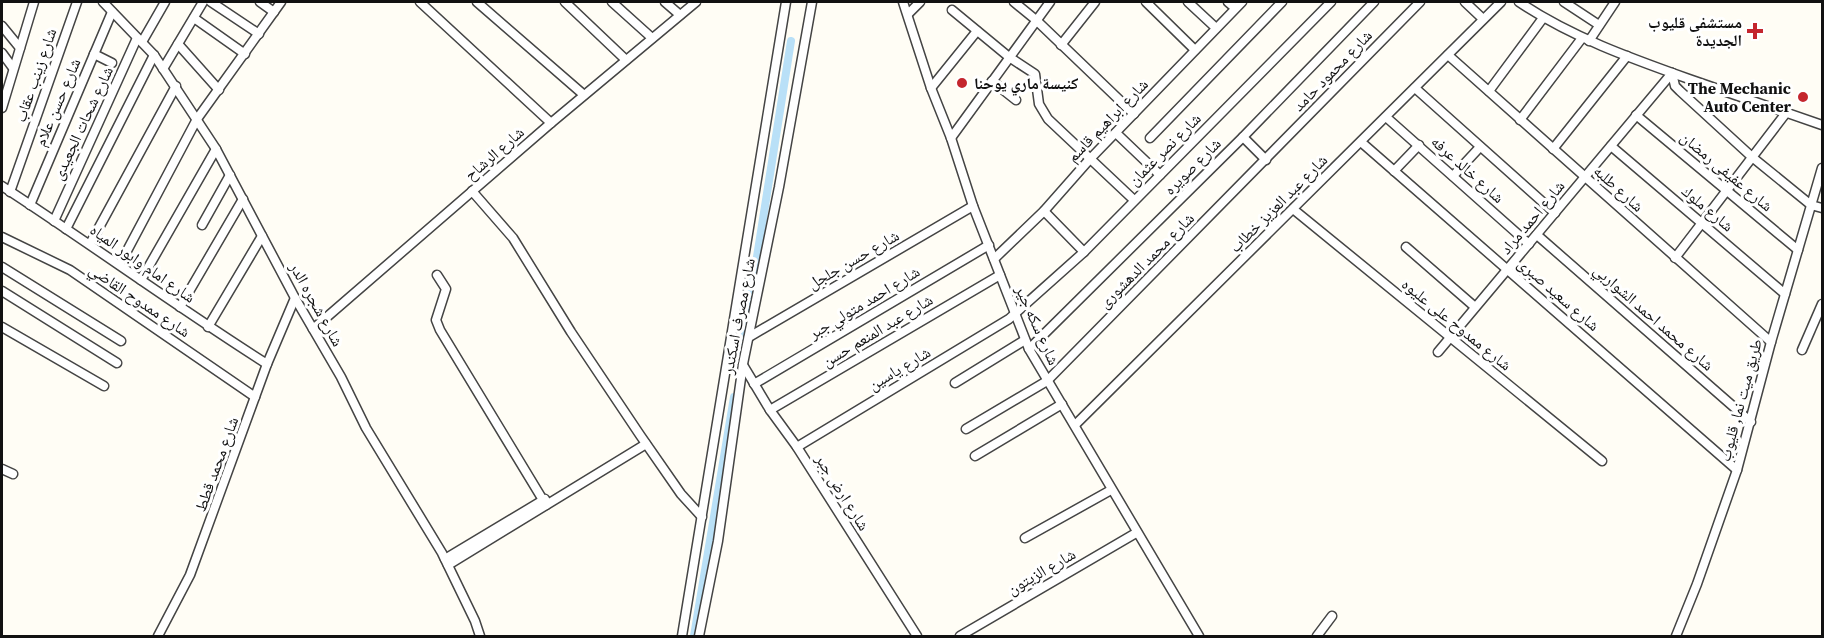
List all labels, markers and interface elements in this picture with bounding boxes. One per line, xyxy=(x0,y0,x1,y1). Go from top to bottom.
place label: مستشفى قليوب الجديدة xyxy=(1648,11,1742,51)
marker: مستشفى قليوب الجديدة xyxy=(1746,22,1764,40)
street label: شارع محمود حامد xyxy=(1287,24,1377,116)
street label: شارع زينب عقاب xyxy=(9,25,61,125)
street label: شارع حسن علام xyxy=(29,55,85,149)
street label: شارع شحات الجعيدى xyxy=(46,63,118,183)
place label: كنيسة ماري يوحنا xyxy=(974,72,1078,96)
street label: شارع ابراهيم قاسم xyxy=(1061,73,1153,167)
marker: كنيسة ماري يوحنا xyxy=(955,76,969,90)
place label: The Mechanic Auto Center xyxy=(1688,77,1792,117)
marker: The Mechanic Auto Center xyxy=(1796,90,1810,104)
street label: شارع نصر عثمان xyxy=(1123,108,1205,190)
street label: شارع الرشاح xyxy=(459,121,529,185)
street label: شارع عفيفى رمضان xyxy=(1676,126,1778,216)
street label: شارع خالد عرفه xyxy=(1427,130,1509,208)
street label: شارع صويره xyxy=(1159,133,1225,199)
street label: شارع عبد العزيز خطاب xyxy=(1224,149,1332,257)
street label: شارع طلبه xyxy=(1589,160,1649,216)
street label: شارع احمد مراد xyxy=(1495,175,1569,259)
street label: شارع ملوك xyxy=(1677,180,1739,236)
street label: شارع محمد الدهشورى xyxy=(1093,207,1199,313)
street label: شارع امام وابور المياه xyxy=(86,218,200,308)
street label: شارع حسن جلجل xyxy=(803,224,903,294)
street label: شارع سعيد صبرى xyxy=(1513,252,1605,336)
street label: شارع مصرف اسكندر xyxy=(716,256,760,377)
street label: شارع شجره الدر xyxy=(284,257,349,350)
street label: شارع ممدوح القاضي xyxy=(84,258,195,344)
street label: شارع محمد احمد الشواربي xyxy=(1588,259,1719,377)
street label: شارع احمد متولي جبر xyxy=(803,260,925,346)
street label: شارع ممدوح على عليوه xyxy=(1397,273,1517,375)
street label: شارع سكه جير xyxy=(1010,281,1065,368)
street label: شارع عبد المنعم حسن xyxy=(817,288,937,372)
street label: طريق ميت نما, قليوب xyxy=(1713,336,1767,464)
street label: شارع ياسين xyxy=(864,341,934,395)
street label: شارع محمد قطط xyxy=(189,414,243,514)
street label: شارع ارض جبر xyxy=(810,449,875,535)
street label: شارع الزيتون xyxy=(1003,542,1079,600)

